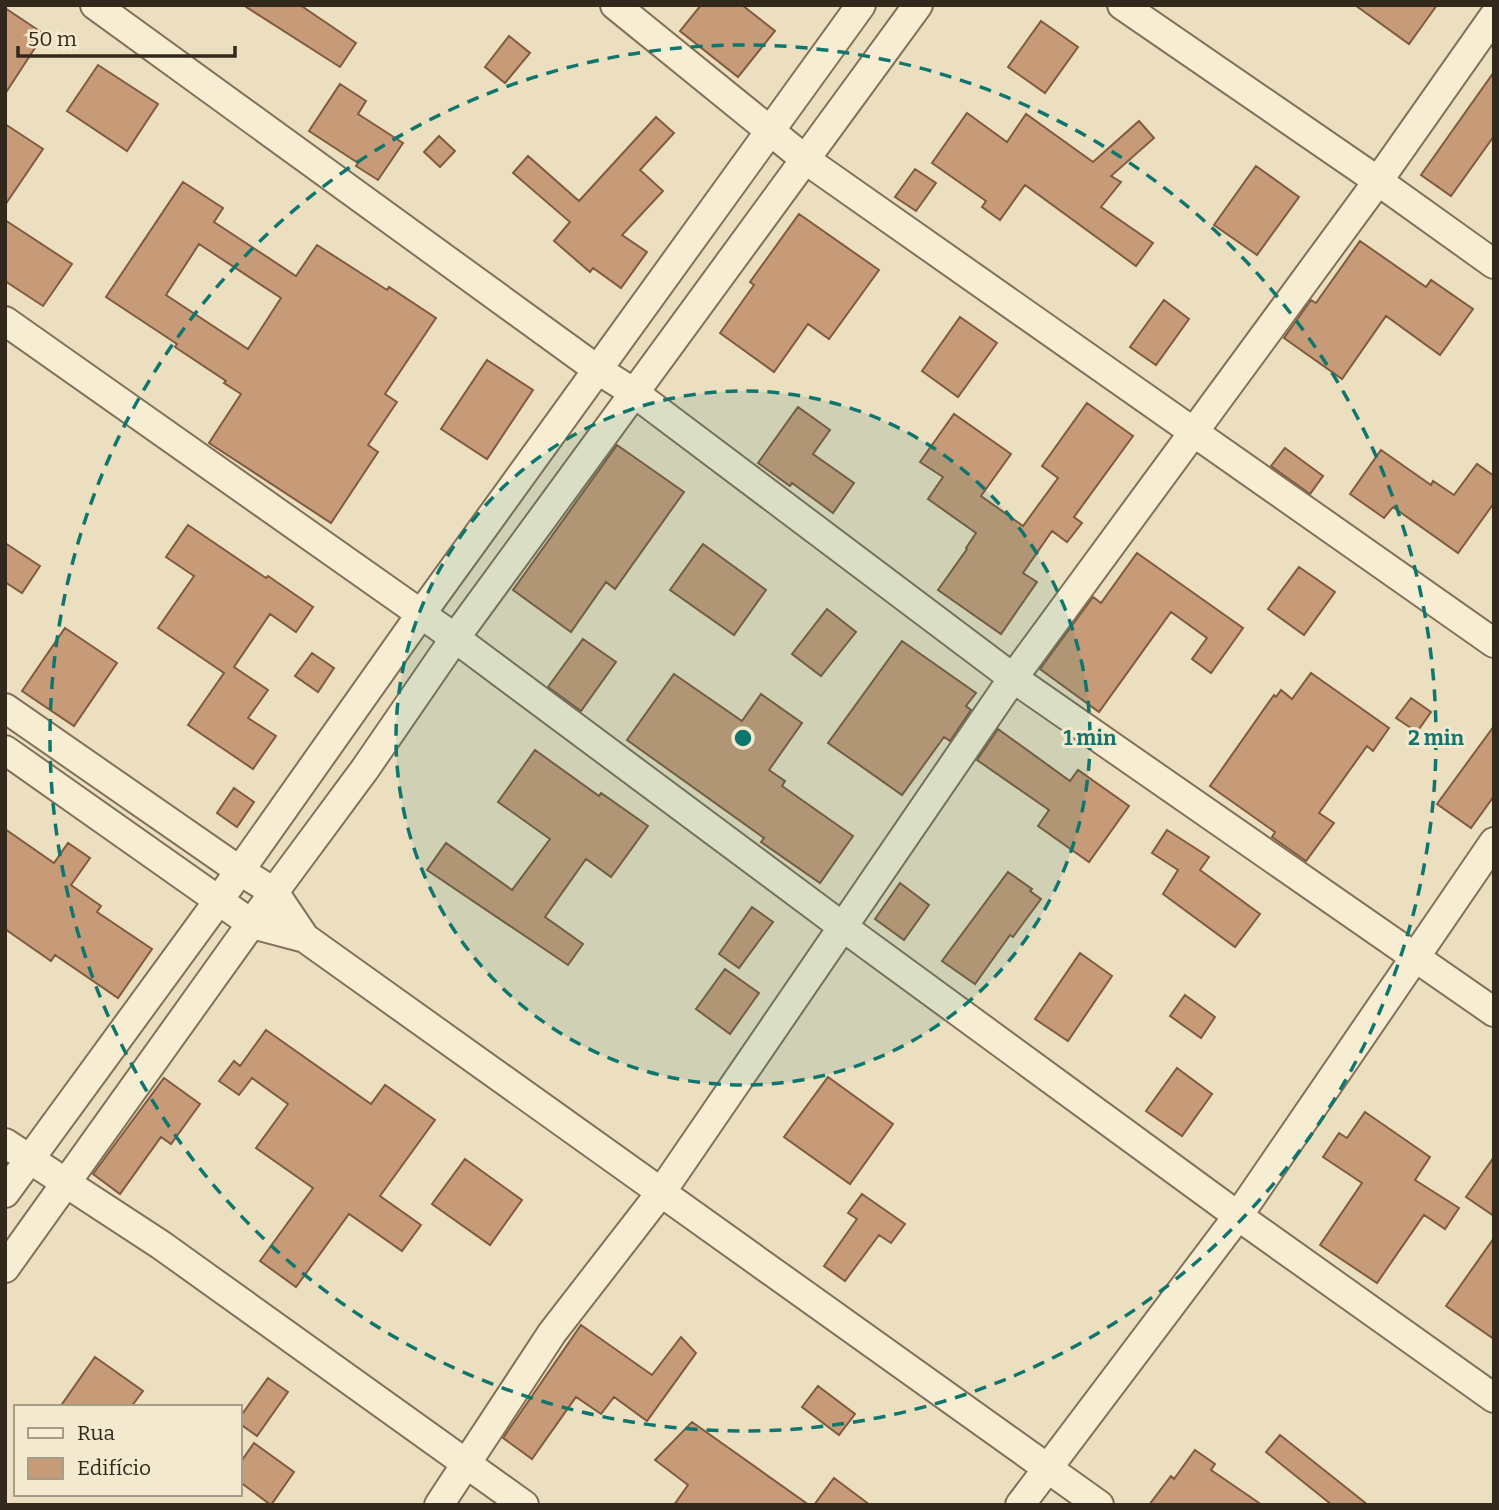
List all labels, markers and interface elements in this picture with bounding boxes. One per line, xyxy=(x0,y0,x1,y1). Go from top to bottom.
scale bar xyxy=(18,14,234,58)
text: 50 m xyxy=(28,26,77,52)
text: 1 min xyxy=(1063,725,1117,751)
text: 2 min xyxy=(1408,725,1464,751)
centre of rings xyxy=(731,726,755,750)
legend xyxy=(14,1405,242,1496)
text: Rua xyxy=(77,1420,115,1446)
text: Edifício xyxy=(77,1455,151,1481)

